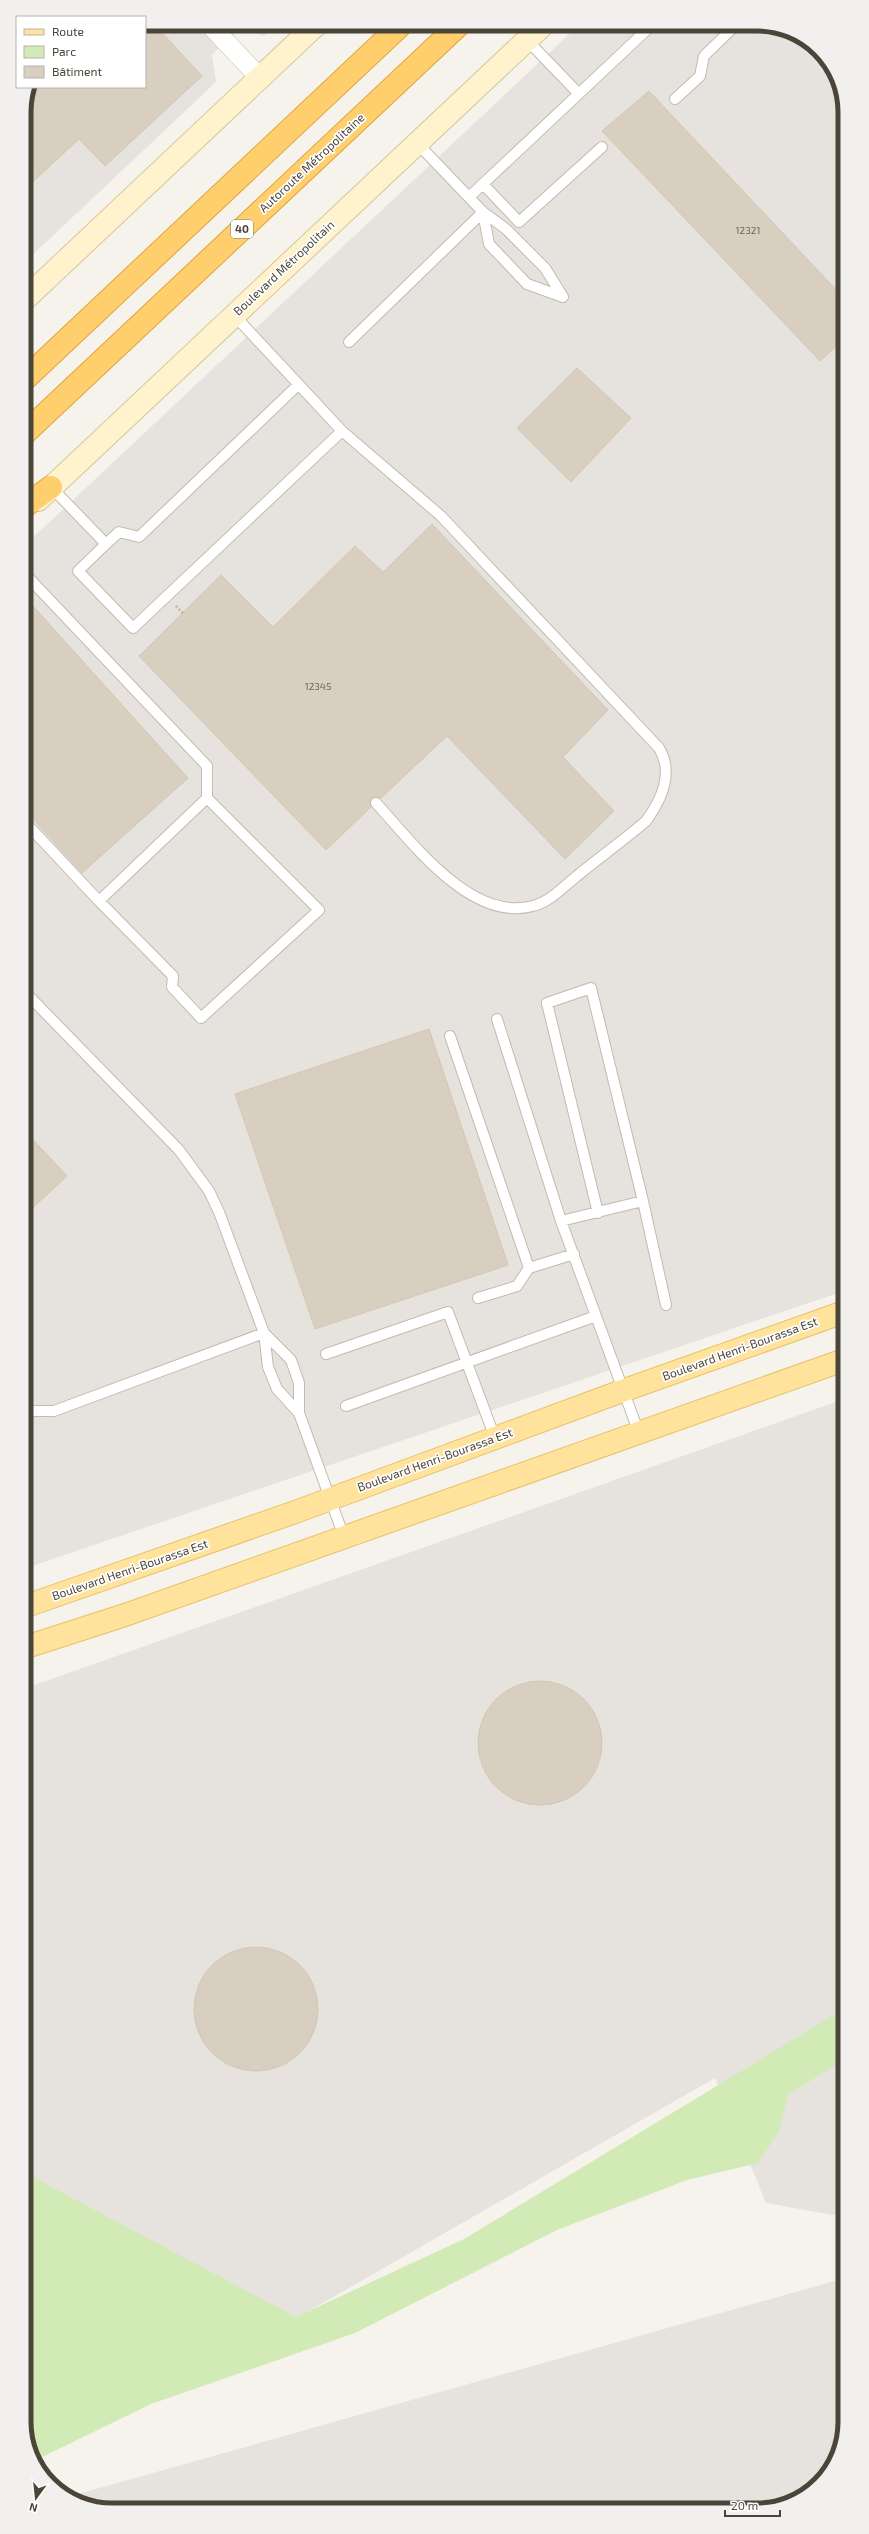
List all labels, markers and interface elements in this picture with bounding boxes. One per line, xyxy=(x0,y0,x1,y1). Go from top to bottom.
legend xyxy=(16,16,146,88)
text: Route xyxy=(52,24,84,38)
text: Parc xyxy=(52,44,76,58)
text: Bâtiment xyxy=(52,64,103,78)
street label: Autoroute Métropolitaine xyxy=(256,110,367,215)
street label: Boulevard Métropolitain xyxy=(230,217,337,318)
road number: 40 xyxy=(231,220,253,238)
house number: 12321 xyxy=(736,224,760,236)
house number: 12345 xyxy=(305,680,331,692)
street label: Boulevard Henri-Bourassa Est xyxy=(660,1313,820,1383)
street label: Boulevard Henri-Bourassa Est xyxy=(355,1424,515,1494)
street label: Boulevard Henri-Bourassa Est xyxy=(50,1536,210,1602)
north arrow xyxy=(16,2478,56,2518)
scale bar xyxy=(725,2492,780,2518)
text: 20 m xyxy=(731,2498,758,2512)
text: N xyxy=(28,2501,39,2515)

